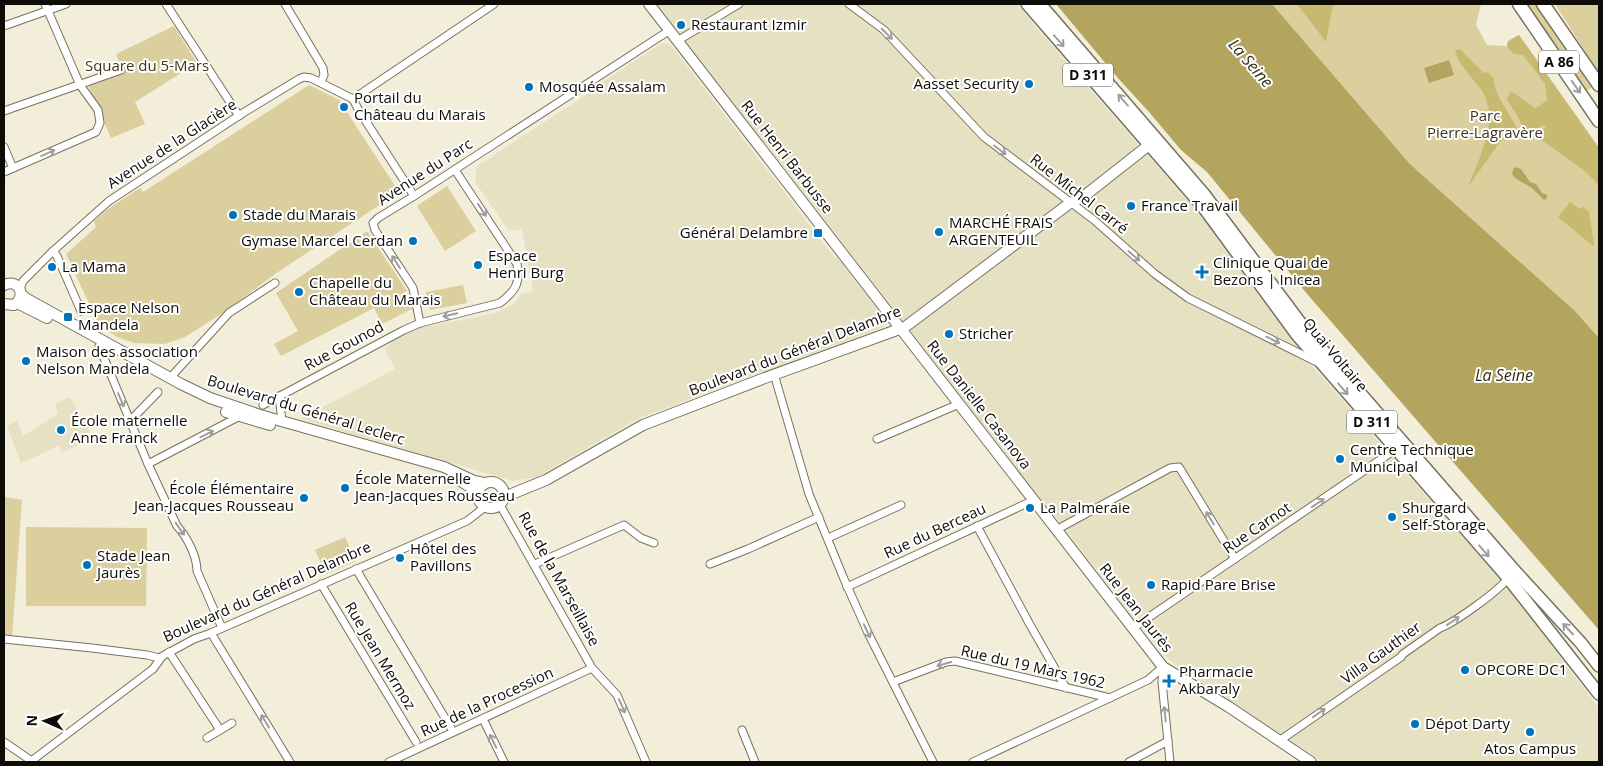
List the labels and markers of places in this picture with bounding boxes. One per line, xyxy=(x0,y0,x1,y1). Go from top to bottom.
place label: Restaurant Izmir xyxy=(691,14,807,34)
marker: Restaurant Izmir xyxy=(675,19,687,31)
place label: Aasset Security xyxy=(913,73,1019,93)
place label: Mosquée Assalam xyxy=(539,76,666,96)
marker: Aasset Security xyxy=(1023,78,1035,90)
marker: Mosquée Assalam xyxy=(523,81,535,93)
place label: Portail du Château du Marais xyxy=(354,87,486,124)
marker: Portail du Château du Marais xyxy=(338,101,350,113)
place label: France Travail xyxy=(1141,195,1238,215)
marker: France Travail xyxy=(1125,200,1137,212)
place label: Stade du Marais xyxy=(243,204,356,224)
marker: Stade du Marais xyxy=(227,209,239,221)
place label: MARCHÉ FRAIS ARGENTEUIL xyxy=(949,212,1053,249)
place label: Général Delambre xyxy=(680,222,808,242)
marker: MARCHÉ FRAIS ARGENTEUIL xyxy=(933,226,945,238)
marker: Général Delambre xyxy=(812,227,824,239)
place label: Gymase Marcel Cerdan xyxy=(241,230,403,250)
marker: Gymase Marcel Cerdan xyxy=(407,235,419,247)
place label: Espace Henri Burg xyxy=(488,245,564,282)
place label: Clinique Quai de Bezons | Inicea xyxy=(1213,252,1328,289)
place label: La Mama xyxy=(62,256,126,276)
marker: Espace Henri Burg xyxy=(472,259,484,271)
marker: La Mama xyxy=(46,261,58,273)
marker: Clinique Quai de Bezons | Inicea xyxy=(1195,265,1209,279)
place label: Chapelle du Château du Marais xyxy=(309,272,441,309)
marker: Chapelle du Château du Marais xyxy=(293,286,305,298)
place label: Espace Nelson Mandela xyxy=(78,297,179,334)
marker: Espace Nelson Mandela xyxy=(62,311,74,323)
place label: Stricher xyxy=(959,323,1013,343)
marker: Stricher xyxy=(943,328,955,340)
place label: Maison des association Nelson Mandela xyxy=(36,341,198,378)
marker: Maison des association Nelson Mandela xyxy=(20,355,32,367)
place label: École maternelle Anne Franck xyxy=(71,410,187,447)
marker: École maternelle Anne Franck xyxy=(55,424,67,436)
place label: Centre Technique Municipal xyxy=(1350,439,1474,476)
marker: Centre Technique Municipal xyxy=(1334,453,1346,465)
place label: École Maternelle Jean-Jacques Rousseau xyxy=(353,468,515,505)
place label: École Élémentaire Jean-Jacques Rousseau xyxy=(132,478,294,515)
marker: École Maternelle Jean-Jacques Rousseau xyxy=(339,482,351,494)
marker: École Élémentaire Jean-Jacques Rousseau xyxy=(298,492,310,504)
place label: La Palmeraie xyxy=(1040,497,1130,517)
place label: Shurgard Self-Storage xyxy=(1402,497,1486,534)
marker: La Palmeraie xyxy=(1024,502,1036,514)
marker: Shurgard Self-Storage xyxy=(1386,511,1398,523)
place label: Hôtel des Pavillons xyxy=(410,538,476,575)
place label: Stade Jean Jaurès xyxy=(95,545,170,582)
marker: Hôtel des Pavillons xyxy=(394,552,406,564)
marker: Stade Jean Jaurès xyxy=(81,559,93,571)
place label: Rapid Pare Brise xyxy=(1161,574,1276,594)
marker: Rapid Pare Brise xyxy=(1145,579,1157,591)
place label: OPCORE DC1 xyxy=(1475,659,1567,679)
place label: Pharmacie Akbaraly xyxy=(1179,661,1253,698)
marker: OPCORE DC1 xyxy=(1459,664,1471,676)
marker: Pharmacie Akbaraly xyxy=(1163,675,1175,687)
place label: Dépot Darty xyxy=(1425,713,1510,733)
marker: Dépot Darty xyxy=(1409,718,1421,730)
marker: Atos Campus xyxy=(1524,726,1536,738)
place label: Atos Campus xyxy=(1484,738,1576,758)

